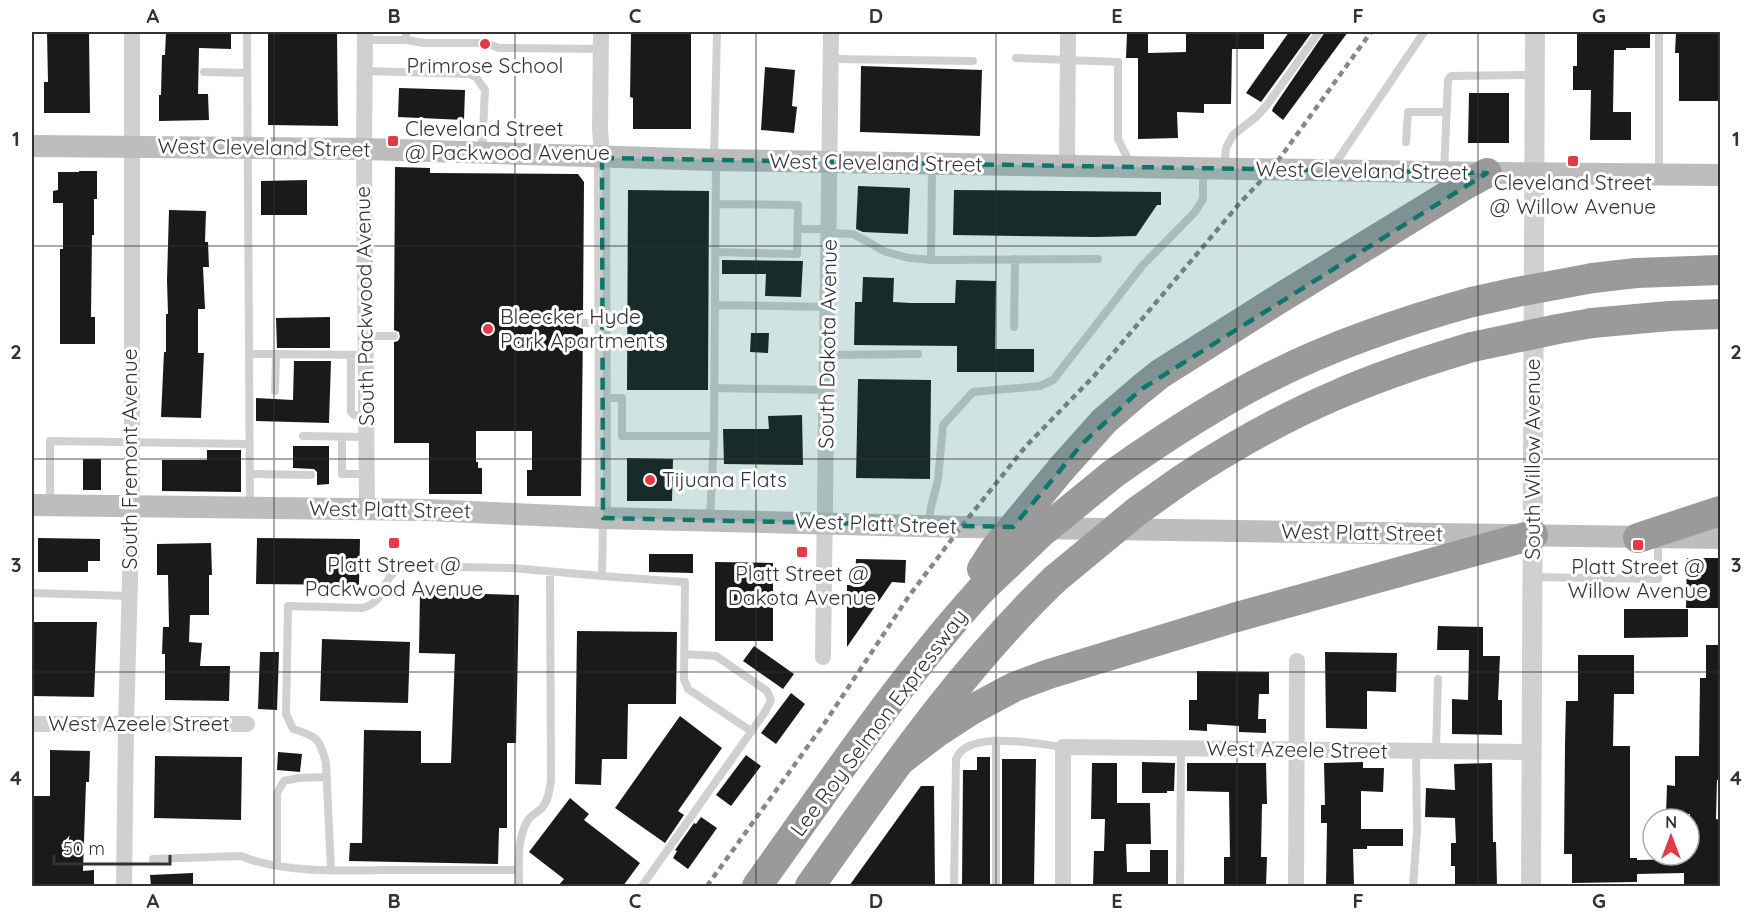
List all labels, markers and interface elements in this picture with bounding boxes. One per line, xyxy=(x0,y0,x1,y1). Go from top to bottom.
text: A xyxy=(147,3,160,28)
text: B xyxy=(387,3,401,28)
text: C xyxy=(629,3,642,28)
text: D xyxy=(869,3,883,28)
text: E xyxy=(1111,3,1123,28)
text: F xyxy=(1352,3,1364,28)
text: G xyxy=(1592,3,1606,28)
marker: Primrose School xyxy=(478,37,492,51)
place label: Primrose School xyxy=(407,52,563,78)
place label: Cleveland Street @ Packwood Avenue xyxy=(405,115,610,165)
text: 1 xyxy=(12,126,20,151)
text: 1 xyxy=(1732,126,1740,151)
street label: West Cleveland Street xyxy=(157,132,371,162)
marker: Cleveland Street @ Packwood Avenue xyxy=(386,134,400,148)
street label: West Cleveland Street xyxy=(769,147,983,177)
marker: Cleveland Street @ Willow Avenue xyxy=(1566,154,1580,168)
street label: West Cleveland Street xyxy=(1255,155,1469,185)
place label: Cleveland Street @ Willow Avenue xyxy=(1490,169,1656,219)
street label: South Packwood Avenue xyxy=(349,186,379,426)
street label: South Dakota Avenue xyxy=(812,239,842,449)
place label: Bleecker Hyde Park Apartments xyxy=(500,303,665,353)
marker: Bleecker Hyde Park Apartments xyxy=(481,322,495,336)
text: 2 xyxy=(10,339,22,364)
text: 2 xyxy=(1730,339,1742,364)
street label: South Fremont Avenue xyxy=(116,348,142,570)
street label: South Willow Avenue xyxy=(1519,358,1545,560)
place label: Tijuana Flats xyxy=(662,466,787,492)
marker: Tijuana Flats xyxy=(643,473,657,487)
street label: West Platt Street xyxy=(309,495,471,523)
street label: West Platt Street xyxy=(795,507,957,539)
street label: West Platt Street xyxy=(1281,518,1443,546)
marker: Platt Street @ Packwood Avenue xyxy=(387,536,401,550)
marker: Platt Street @ Willow Avenue xyxy=(1631,538,1645,552)
marker: Platt Street @ Dakota Avenue xyxy=(795,545,809,559)
place label: Platt Street @ Packwood Avenue xyxy=(305,551,483,601)
text: 3 xyxy=(11,552,21,577)
text: 3 xyxy=(1731,552,1741,577)
place label: Platt Street @ Willow Avenue xyxy=(1568,553,1708,603)
place label: Platt Street @ Dakota Avenue xyxy=(728,560,876,610)
street label: Lee Roy Selmon Expressway xyxy=(784,604,972,841)
street label: West Azeele Street xyxy=(48,710,230,736)
street label: West Azeele Street xyxy=(1206,734,1388,764)
text: 4 xyxy=(10,765,22,790)
text: 4 xyxy=(1730,765,1742,790)
north arrow xyxy=(1641,807,1701,867)
text: N xyxy=(1665,812,1677,832)
scale bar xyxy=(54,828,170,866)
text: 50 m xyxy=(63,837,105,860)
text: A xyxy=(147,888,160,913)
text: B xyxy=(387,888,401,913)
text: C xyxy=(629,888,642,913)
text: D xyxy=(869,888,883,913)
text: E xyxy=(1111,888,1123,913)
text: F xyxy=(1352,888,1364,913)
text: G xyxy=(1592,888,1606,913)

